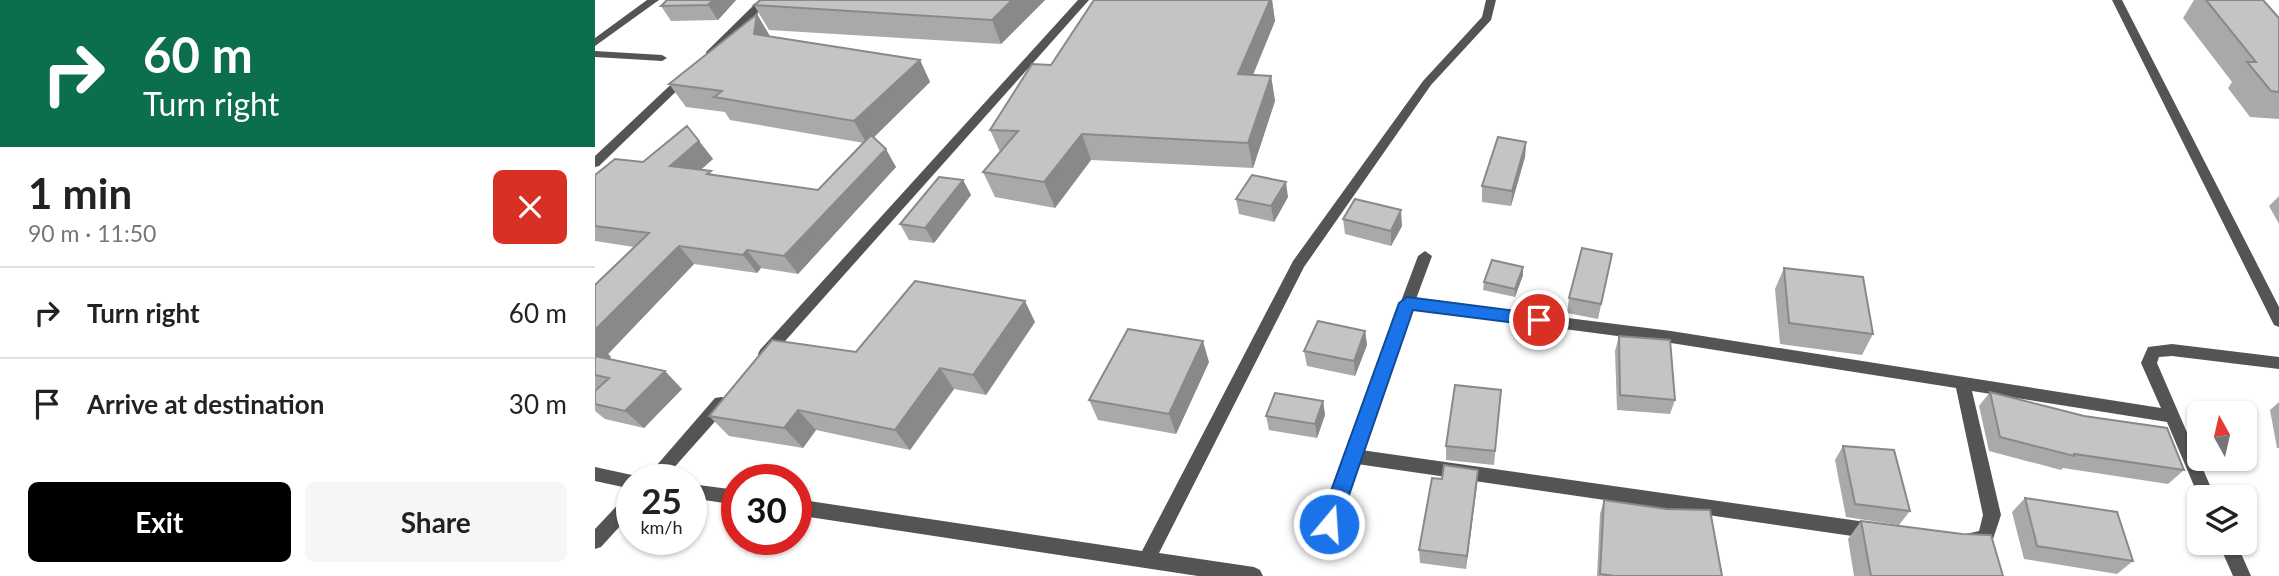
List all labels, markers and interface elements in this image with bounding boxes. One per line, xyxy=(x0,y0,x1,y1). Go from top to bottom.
text: 60 m xyxy=(143,25,253,83)
icon: right xyxy=(28,28,119,119)
text: Turn right xyxy=(143,84,279,123)
text: 1 min xyxy=(28,168,132,218)
button: close xyxy=(493,170,567,244)
text: 90 m · 11:50 xyxy=(28,219,156,247)
pin xyxy=(1509,290,1569,350)
icon: right xyxy=(28,294,66,332)
text: Turn right xyxy=(87,297,200,329)
text: 60 m xyxy=(509,297,567,329)
icon: arrive xyxy=(1520,301,1558,339)
icon: arrive xyxy=(28,385,66,423)
text: Arrive at destination xyxy=(87,388,324,420)
text: 30 m xyxy=(509,388,567,420)
north arrow xyxy=(2187,401,2257,471)
map controls xyxy=(2187,401,2257,555)
speed limit sign: 30 xyxy=(721,464,812,555)
text: 25 xyxy=(641,479,682,521)
button: Exit xyxy=(28,482,291,562)
button: Share xyxy=(305,482,567,562)
button: layers xyxy=(2187,485,2257,555)
position arrow xyxy=(1292,487,1366,561)
text: km/h xyxy=(640,516,683,538)

